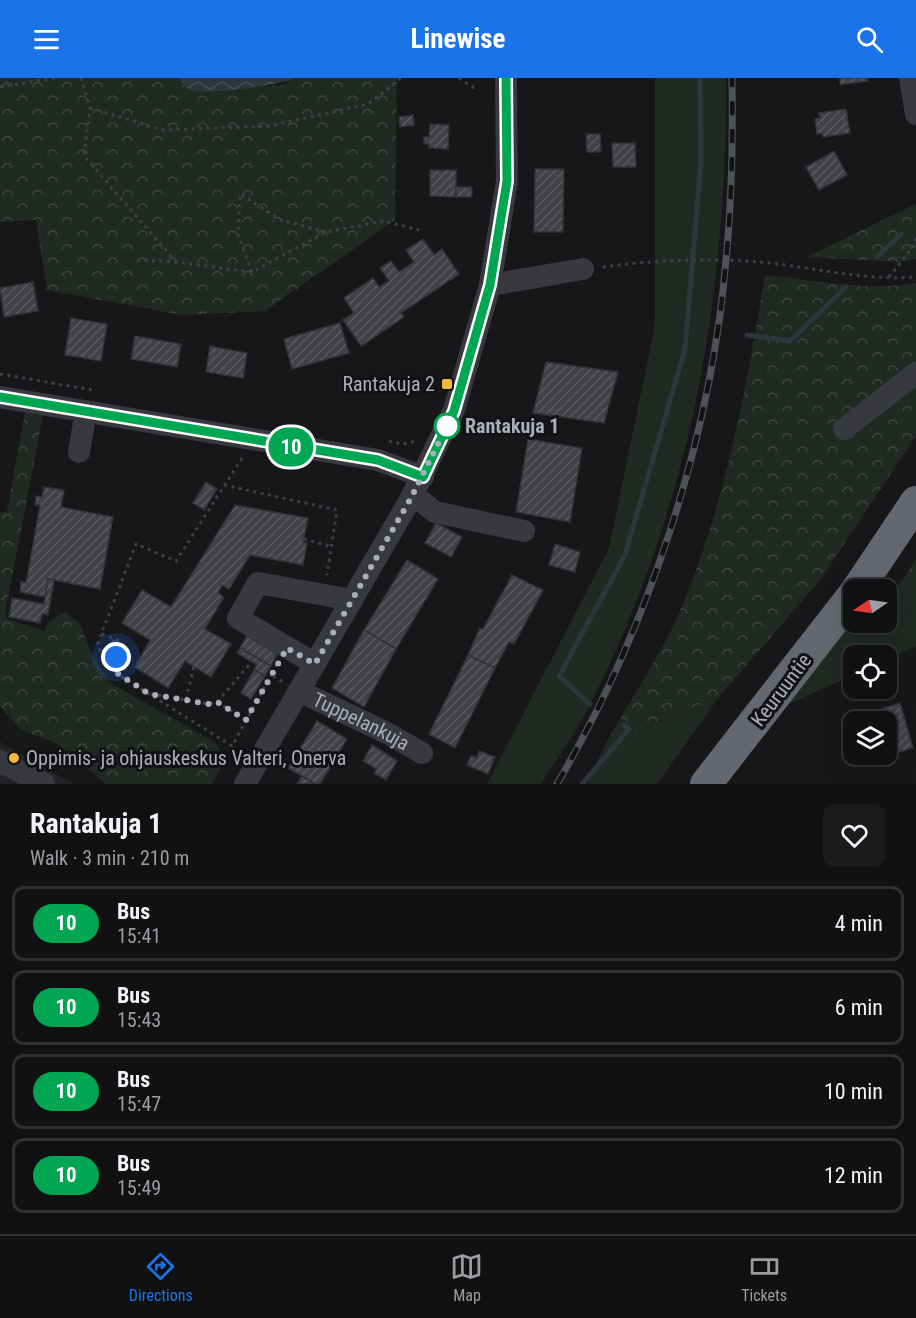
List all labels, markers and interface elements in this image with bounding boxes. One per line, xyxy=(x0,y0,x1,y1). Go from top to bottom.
icon: menu xyxy=(30,23,63,56)
text: Linewise xyxy=(410,23,506,55)
icon: search xyxy=(853,23,886,56)
place label: Rantakuja 2 xyxy=(342,372,435,396)
marker: Rantakuja 2 xyxy=(440,377,454,391)
marker: Rantakuja 1 xyxy=(434,413,460,439)
place label: Rantakuja 1 xyxy=(465,414,559,438)
line badge: 10 xyxy=(264,428,318,466)
text: 10 xyxy=(280,435,302,459)
north arrow xyxy=(843,579,897,633)
map controls xyxy=(843,579,897,765)
your location xyxy=(101,642,131,672)
button: locate xyxy=(843,645,897,699)
street label: Keuruuntie xyxy=(746,649,816,731)
street label: Tuppelankuja xyxy=(309,687,414,755)
button: layers xyxy=(843,711,897,765)
place label: Oppimis- ja ohjauskeskus Valteri, Onerva xyxy=(26,746,346,770)
marker: Oppimis- ja ohjauskeskus Valteri, Onerva xyxy=(7,751,21,765)
button: heart xyxy=(823,804,886,867)
text: Rantakuja 1 xyxy=(30,807,162,840)
text: Walk · 3 min · 210 m xyxy=(30,846,189,870)
text: Bus xyxy=(117,899,150,924)
text: 10 xyxy=(55,911,77,935)
text: 4 min xyxy=(835,911,883,936)
text: 15:41 xyxy=(117,924,161,948)
text: Bus xyxy=(117,983,150,1008)
text: 10 xyxy=(55,995,77,1019)
text: 6 min xyxy=(835,995,883,1020)
text: 15:43 xyxy=(117,1008,161,1032)
text: Bus xyxy=(117,1067,150,1092)
text: 10 xyxy=(55,1079,77,1103)
text: 10 min xyxy=(824,1079,883,1104)
text: 15:47 xyxy=(117,1092,161,1116)
text: Bus xyxy=(117,1151,150,1176)
text: 10 xyxy=(55,1163,77,1187)
text: 12 min xyxy=(824,1163,883,1188)
text: 15:49 xyxy=(117,1176,161,1200)
tab: Directions xyxy=(129,1250,193,1305)
tab: Map xyxy=(450,1250,483,1305)
tab: Tickets xyxy=(741,1250,787,1305)

